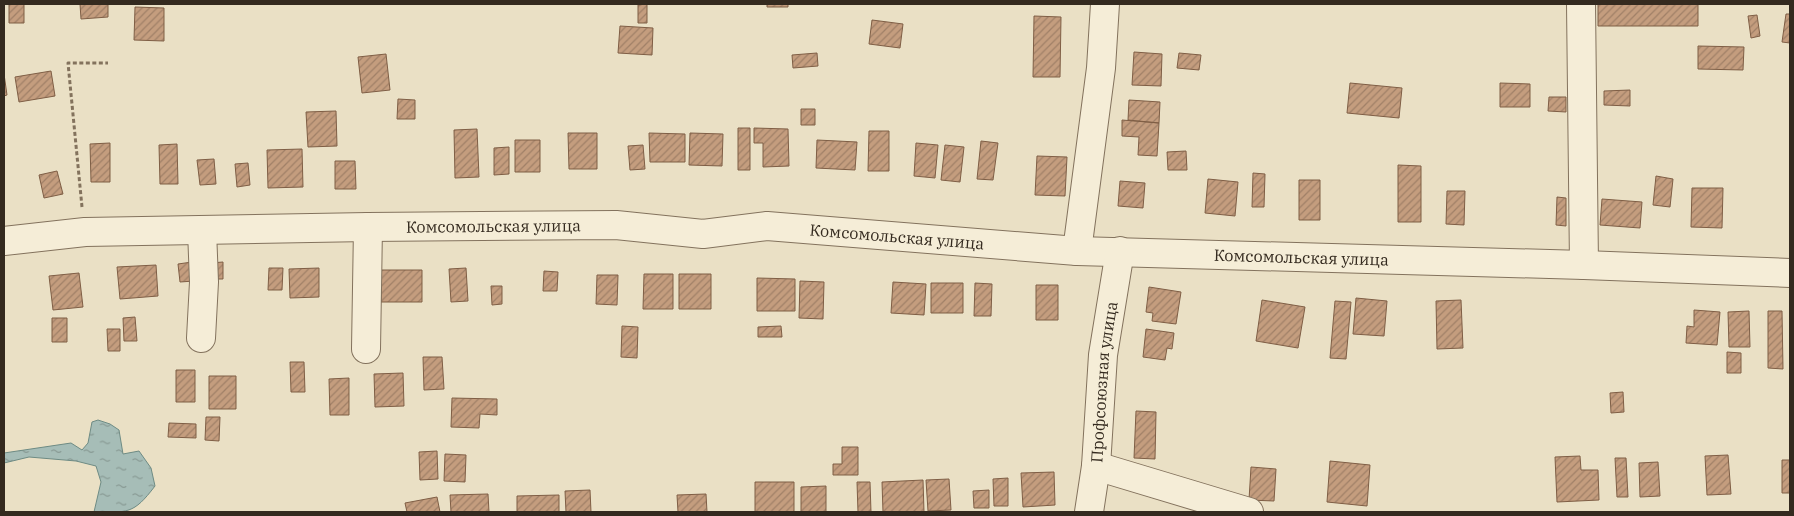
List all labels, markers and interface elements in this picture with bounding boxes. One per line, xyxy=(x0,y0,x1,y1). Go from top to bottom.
street label: Комсомольская улица xyxy=(406,215,581,237)
street label: Комсомольская улица xyxy=(809,219,985,254)
street label: Комсомольская улица xyxy=(1214,245,1389,270)
street label: Профсоюзная улица xyxy=(1086,299,1122,463)

